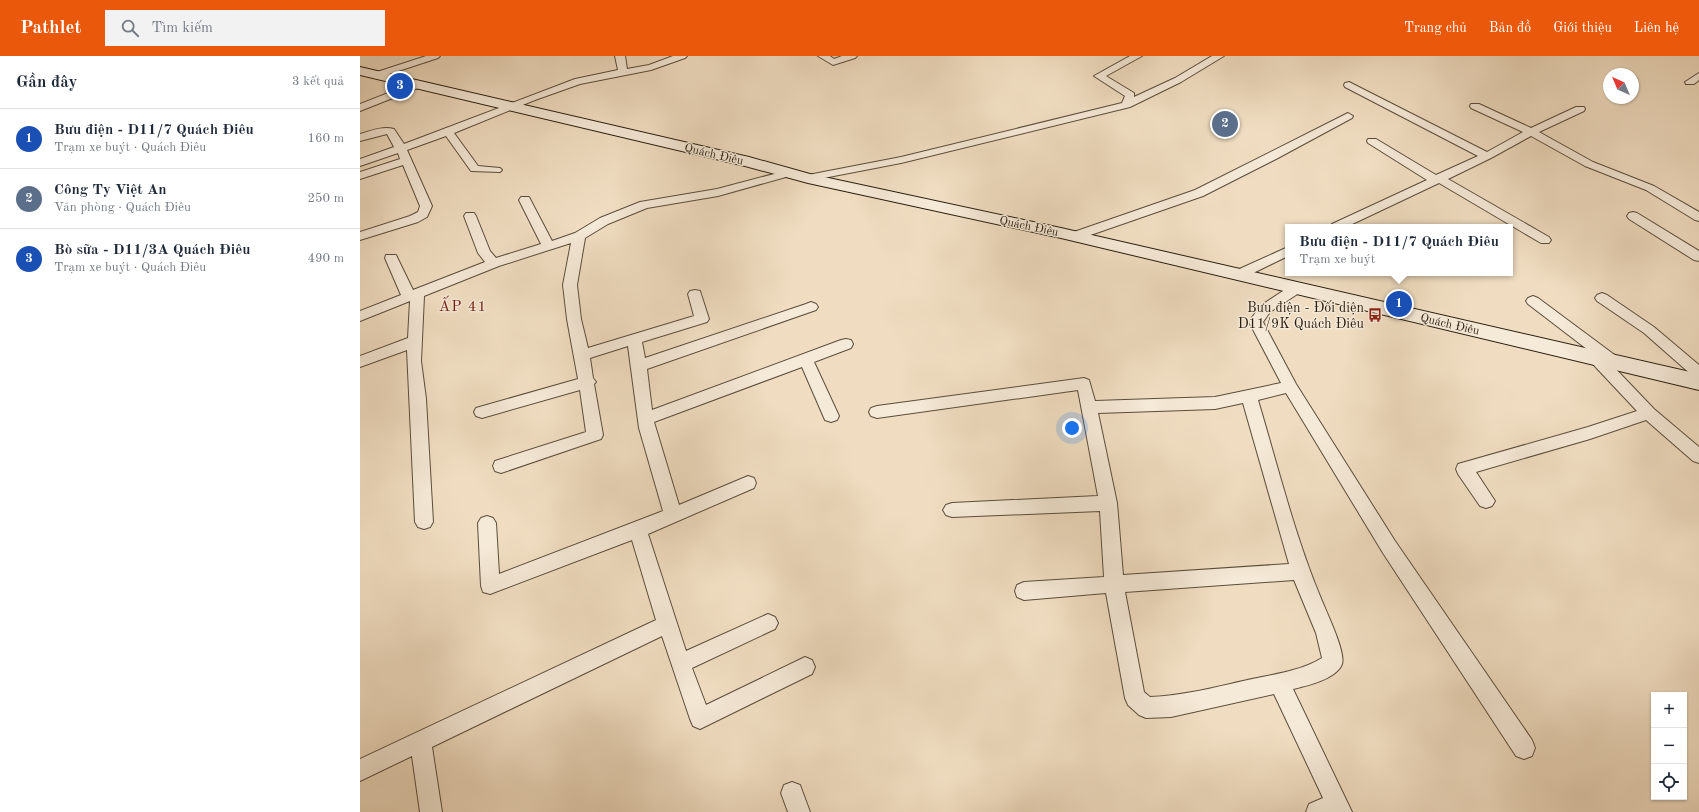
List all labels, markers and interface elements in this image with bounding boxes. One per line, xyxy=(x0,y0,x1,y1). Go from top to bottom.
search box xyxy=(105,10,385,46)
icon: search xyxy=(119,17,141,39)
text: Pathlet xyxy=(20,19,81,38)
text: Tìm kiếm xyxy=(151,21,213,36)
text: Trang chủ xyxy=(1404,21,1467,35)
text: Bản đồ xyxy=(1489,21,1531,35)
text: Giới thiệu xyxy=(1553,21,1612,35)
text: Liên hệ xyxy=(1634,21,1679,35)
north arrow xyxy=(1603,68,1639,104)
pin: 3 xyxy=(387,71,413,101)
text: Gần đây xyxy=(16,74,77,91)
text: 3 kết quả xyxy=(292,75,344,88)
pin: 2 xyxy=(1212,109,1238,139)
text: Bưu điện - D11/7 Quách Điêu xyxy=(54,123,254,138)
text: 1 xyxy=(25,132,33,145)
text: 160 m xyxy=(307,132,344,145)
text: Trạm xe buýt · Quách Điêu xyxy=(54,141,206,154)
street label: Quách Điêu xyxy=(683,142,745,168)
text: Công Ty Việt An xyxy=(54,183,167,198)
text: 2 xyxy=(25,192,33,205)
text: 250 m xyxy=(307,192,344,205)
text: Văn phòng · Quách Điêu xyxy=(54,201,191,214)
street label: Quách Điêu xyxy=(998,215,1060,239)
popup xyxy=(1285,224,1513,276)
text: Bưu điện - D11/7 Quách Điêu xyxy=(1299,235,1499,250)
text: Bò sữa - D11/3A Quách Điêu xyxy=(54,243,251,258)
text: 3 xyxy=(25,252,33,265)
text: 490 m xyxy=(307,252,344,265)
text: Trạm xe buýt xyxy=(1299,253,1375,266)
text: Trạm xe buýt · Quách Điêu xyxy=(54,261,206,274)
pin: 1 xyxy=(1386,289,1412,319)
district label: ẤP 41 xyxy=(439,295,487,315)
place label: Bưu điện - Đối diện D11/9K Quách Điêu xyxy=(1238,300,1365,331)
bus stop icon: Bưu điện - Đối diện D11/9K Quách Điêu xyxy=(1367,307,1383,323)
street label: Quách Điêu xyxy=(1419,312,1481,338)
your location xyxy=(1062,418,1082,438)
map controls xyxy=(1651,692,1687,800)
button: + xyxy=(1651,692,1687,728)
button: − xyxy=(1651,728,1687,764)
button: locate xyxy=(1651,764,1687,800)

